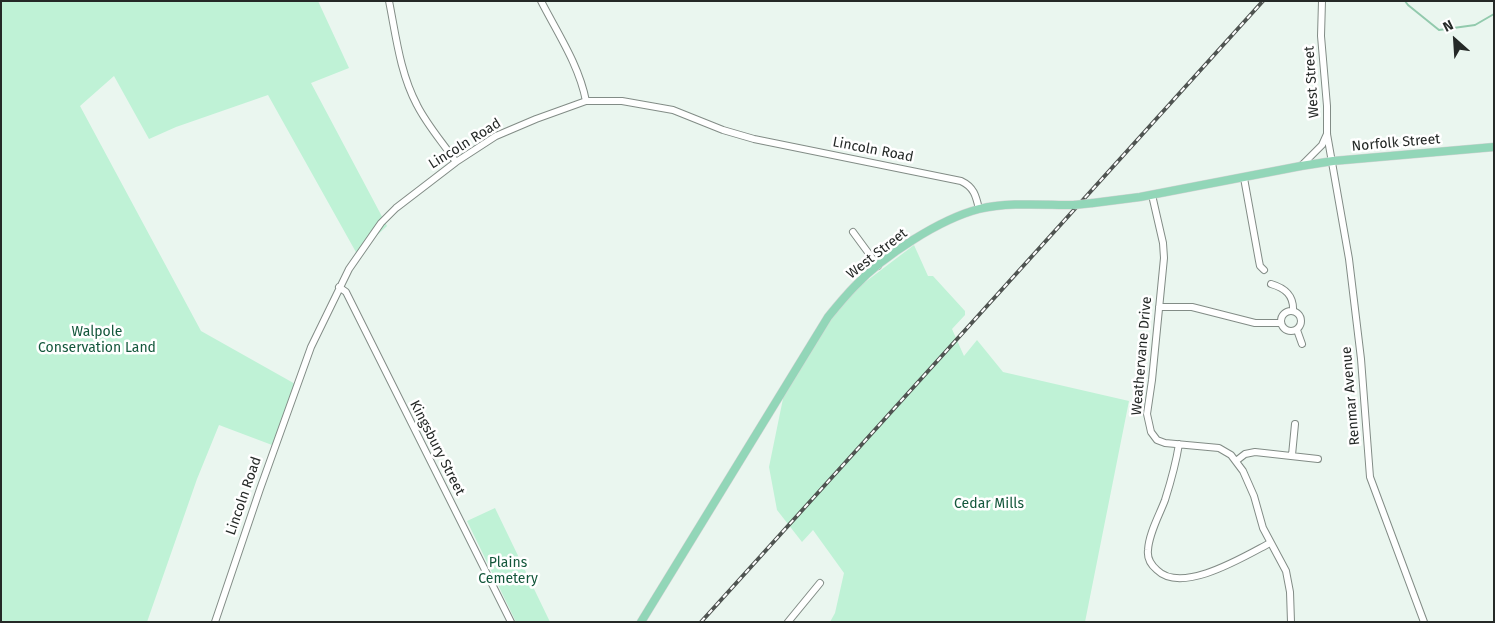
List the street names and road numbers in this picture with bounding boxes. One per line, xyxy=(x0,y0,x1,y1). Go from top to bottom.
street label: West Street xyxy=(1301,45,1323,119)
street label: Lincoln Road xyxy=(426,115,504,173)
street label: Norfolk Street xyxy=(1351,131,1441,155)
street label: Lincoln Road xyxy=(831,134,915,166)
street label: West Street xyxy=(843,225,911,283)
street label: Weathervane Drive xyxy=(1128,296,1156,416)
street label: Renmar Avenue xyxy=(1338,346,1364,446)
street label: Kingsbury Street xyxy=(406,398,468,498)
street label: Lincoln Road xyxy=(223,454,265,538)

